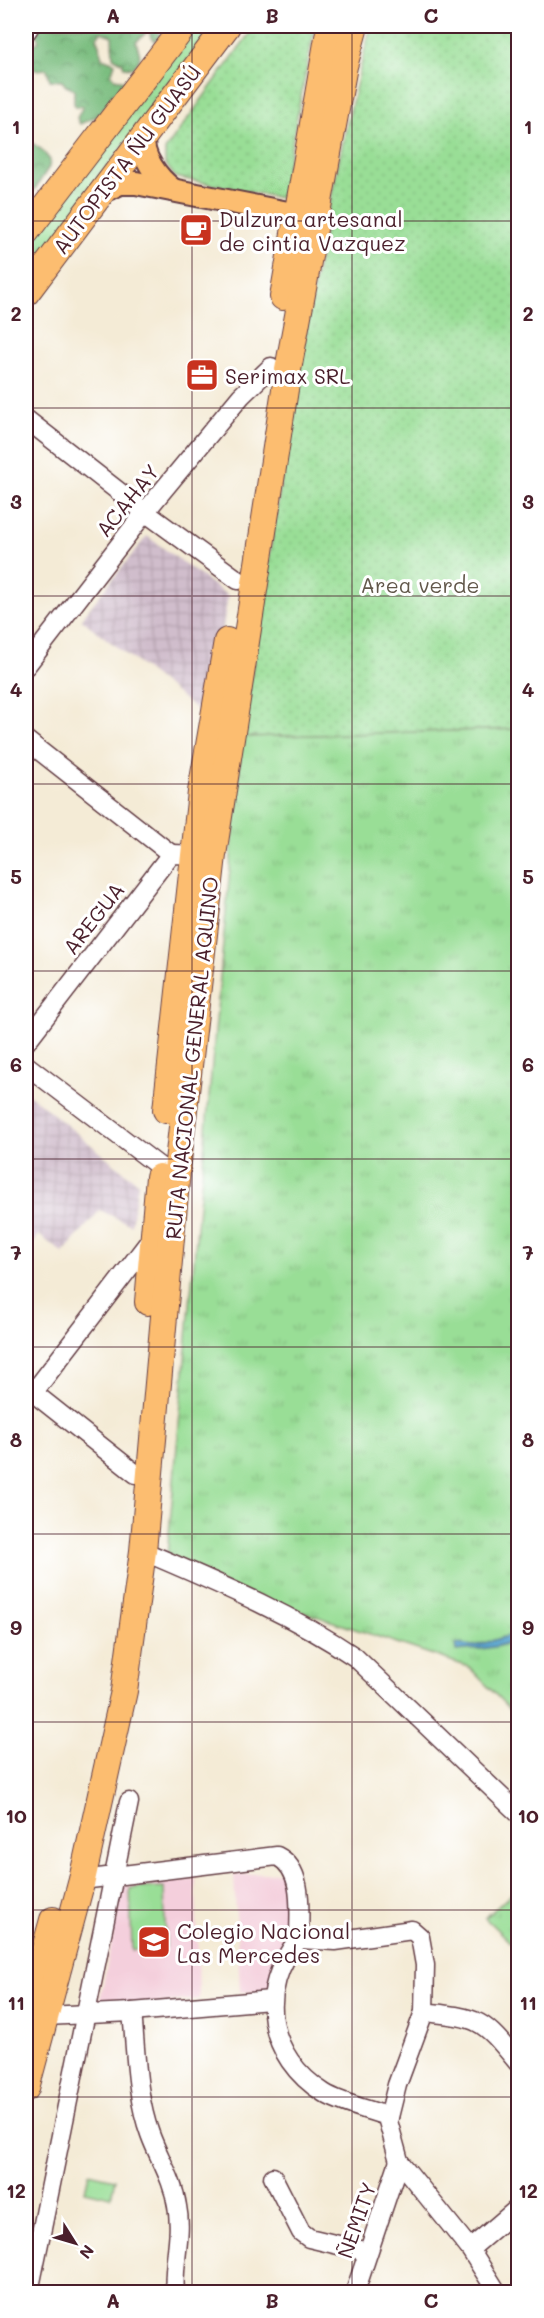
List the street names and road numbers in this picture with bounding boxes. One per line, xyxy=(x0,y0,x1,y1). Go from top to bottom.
street label: AUTOPISTA ÑU GUASÚ xyxy=(46,59,206,259)
street label: ACAHAY xyxy=(89,458,165,542)
street label: RUTA NACIONAL GENERAL AQUINO xyxy=(158,875,224,1241)
street label: AREGUA xyxy=(56,877,130,959)
street label: ÑEMITY xyxy=(330,2178,382,2262)

